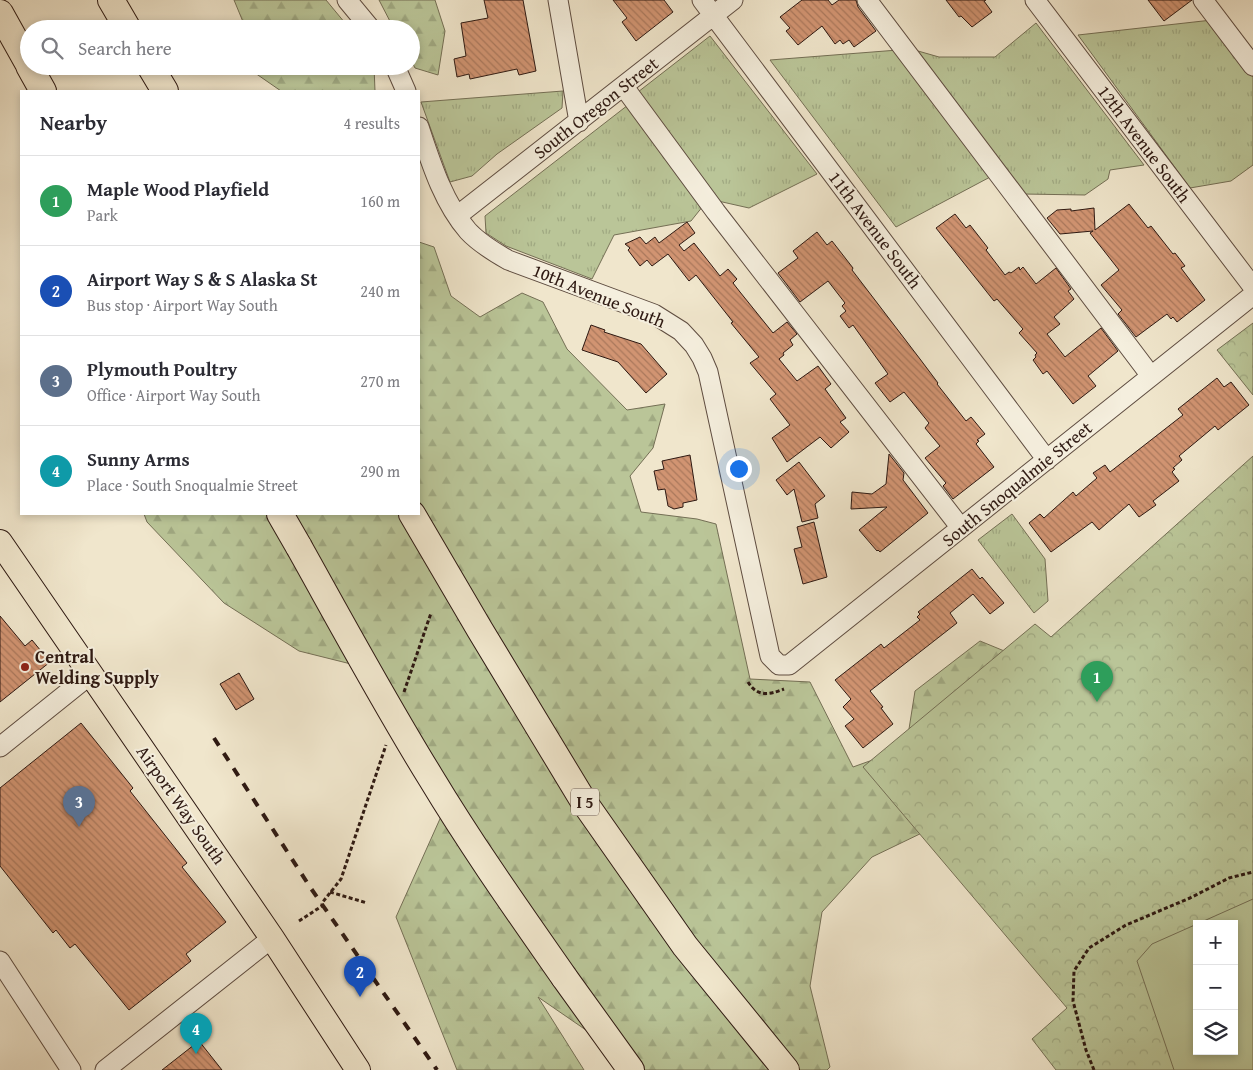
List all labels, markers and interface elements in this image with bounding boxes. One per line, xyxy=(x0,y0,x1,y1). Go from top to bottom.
search box xyxy=(20,20,420,75)
icon: search xyxy=(38,34,66,62)
text: Search here xyxy=(78,34,172,62)
street label: South Oregon Street xyxy=(527,50,665,165)
street label: 12th Avenue South xyxy=(1091,79,1198,208)
text: Nearby xyxy=(40,107,107,138)
text: 4 results xyxy=(343,111,400,135)
street label: 11th Avenue South xyxy=(822,165,929,294)
text: Maple Wood Playfield xyxy=(87,175,269,203)
text: 1 xyxy=(52,189,60,213)
text: 160 m xyxy=(360,189,400,213)
text: Park xyxy=(87,203,118,227)
street label: 10th Avenue South xyxy=(529,257,670,335)
text: Airport Way S & S Alaska St xyxy=(87,265,318,293)
text: 2 xyxy=(52,279,60,303)
text: 240 m xyxy=(360,279,400,303)
text: Bus stop · Airport Way South xyxy=(87,293,278,317)
text: Plymouth Poultry xyxy=(87,355,237,383)
text: 3 xyxy=(52,369,60,393)
text: 270 m xyxy=(360,369,400,393)
text: Office · Airport Way South xyxy=(87,383,260,407)
street label: South Snoqualmie Street xyxy=(936,414,1098,553)
text: Sunny Arms xyxy=(87,445,190,473)
your location xyxy=(726,456,752,482)
text: 4 xyxy=(52,459,60,483)
text: 290 m xyxy=(360,459,400,483)
text: Place · South Snoqualmie Street xyxy=(87,473,298,497)
place label: Central Welding Supply xyxy=(35,643,160,691)
marker: Central Welding Supply xyxy=(19,661,31,673)
pin: 1 xyxy=(1081,661,1113,702)
street label: Airport Way South xyxy=(130,740,233,870)
pin: 3 xyxy=(63,786,95,827)
road number: I 5 xyxy=(571,789,599,816)
map controls xyxy=(1193,920,1238,1055)
button: + xyxy=(1193,920,1238,965)
pin: 2 xyxy=(344,956,376,997)
button: − xyxy=(1193,965,1238,1010)
button: layers xyxy=(1193,1010,1238,1055)
pin: 4 xyxy=(180,1013,212,1054)

